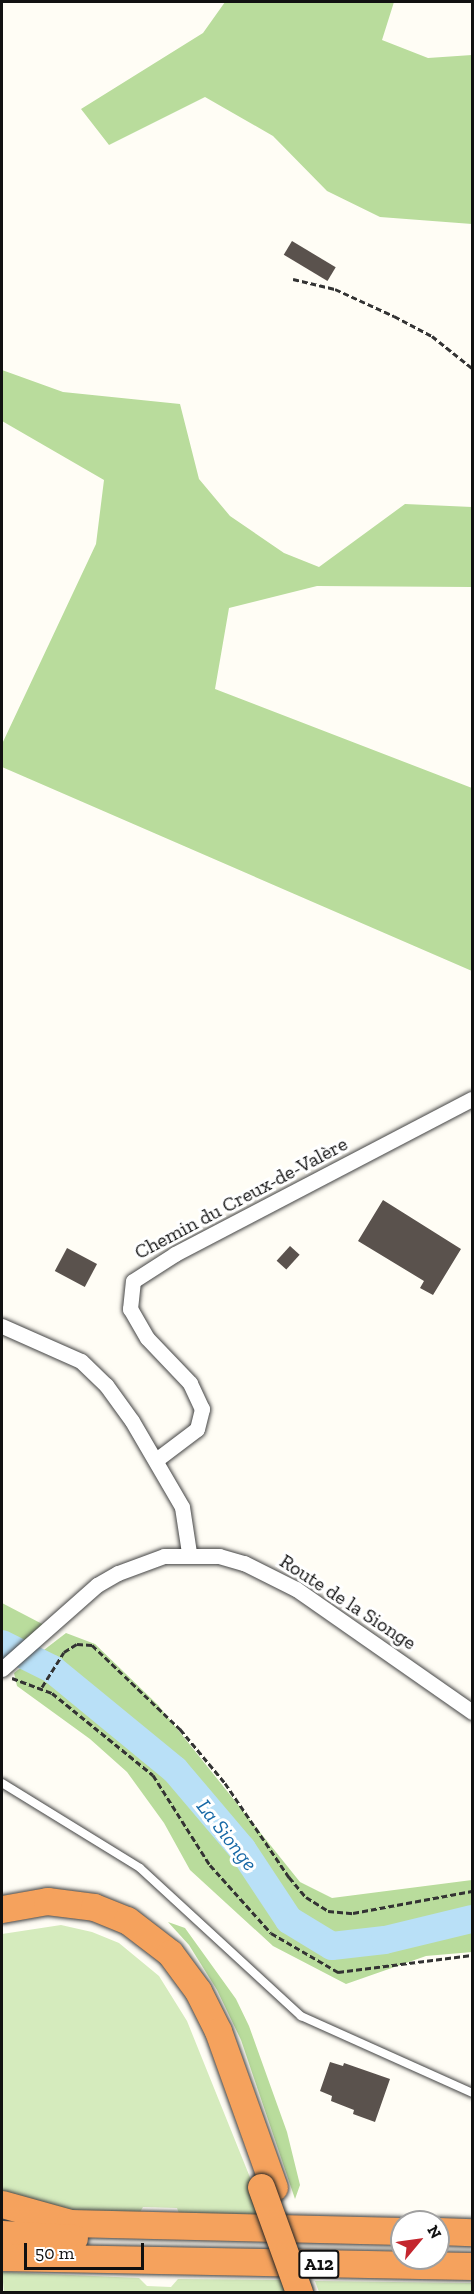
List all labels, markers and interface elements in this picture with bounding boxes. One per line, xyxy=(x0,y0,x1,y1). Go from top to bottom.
street label: Chemin du Creux-de-Valère xyxy=(130,1132,352,1264)
street label: Route de la Sionge xyxy=(275,1549,421,1655)
water label: La Sionge xyxy=(191,1794,263,1876)
north arrow xyxy=(390,2210,450,2270)
text: N xyxy=(423,2222,446,2242)
scale bar xyxy=(27,2231,147,2269)
text: 50 m xyxy=(35,2242,74,2264)
road number: A12 xyxy=(298,2249,340,2279)

